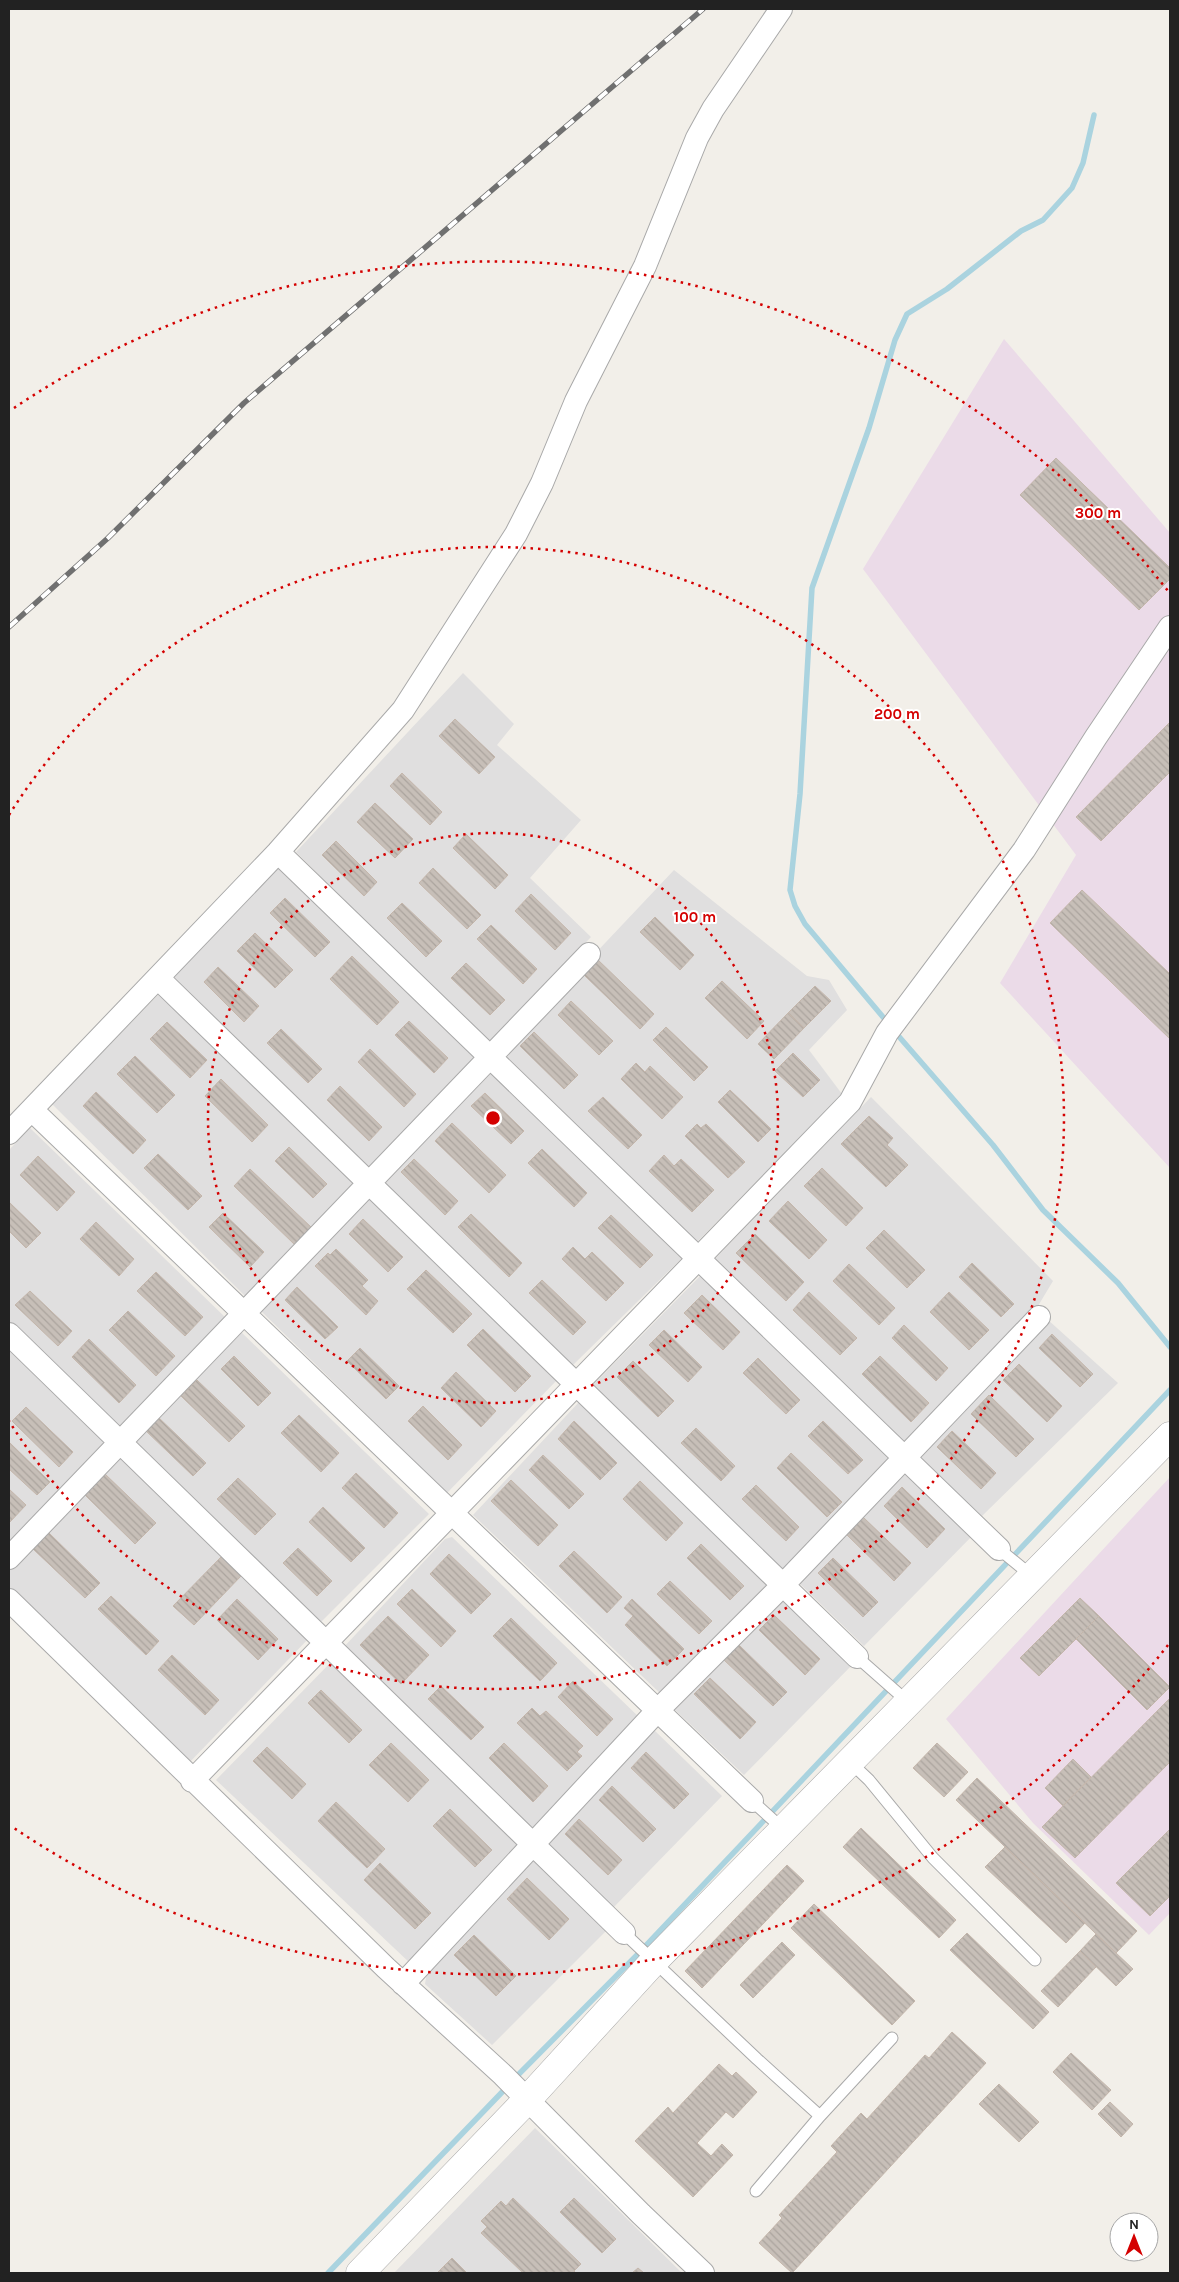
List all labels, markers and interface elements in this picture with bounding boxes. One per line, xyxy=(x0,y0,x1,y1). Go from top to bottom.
text: 300 m xyxy=(1075,504,1121,522)
text: 200 m xyxy=(874,705,920,723)
text: 100 m xyxy=(674,908,716,926)
centre of rings xyxy=(484,1109,502,1127)
north arrow xyxy=(1109,2212,1159,2262)
text: N xyxy=(1129,2216,1139,2233)

